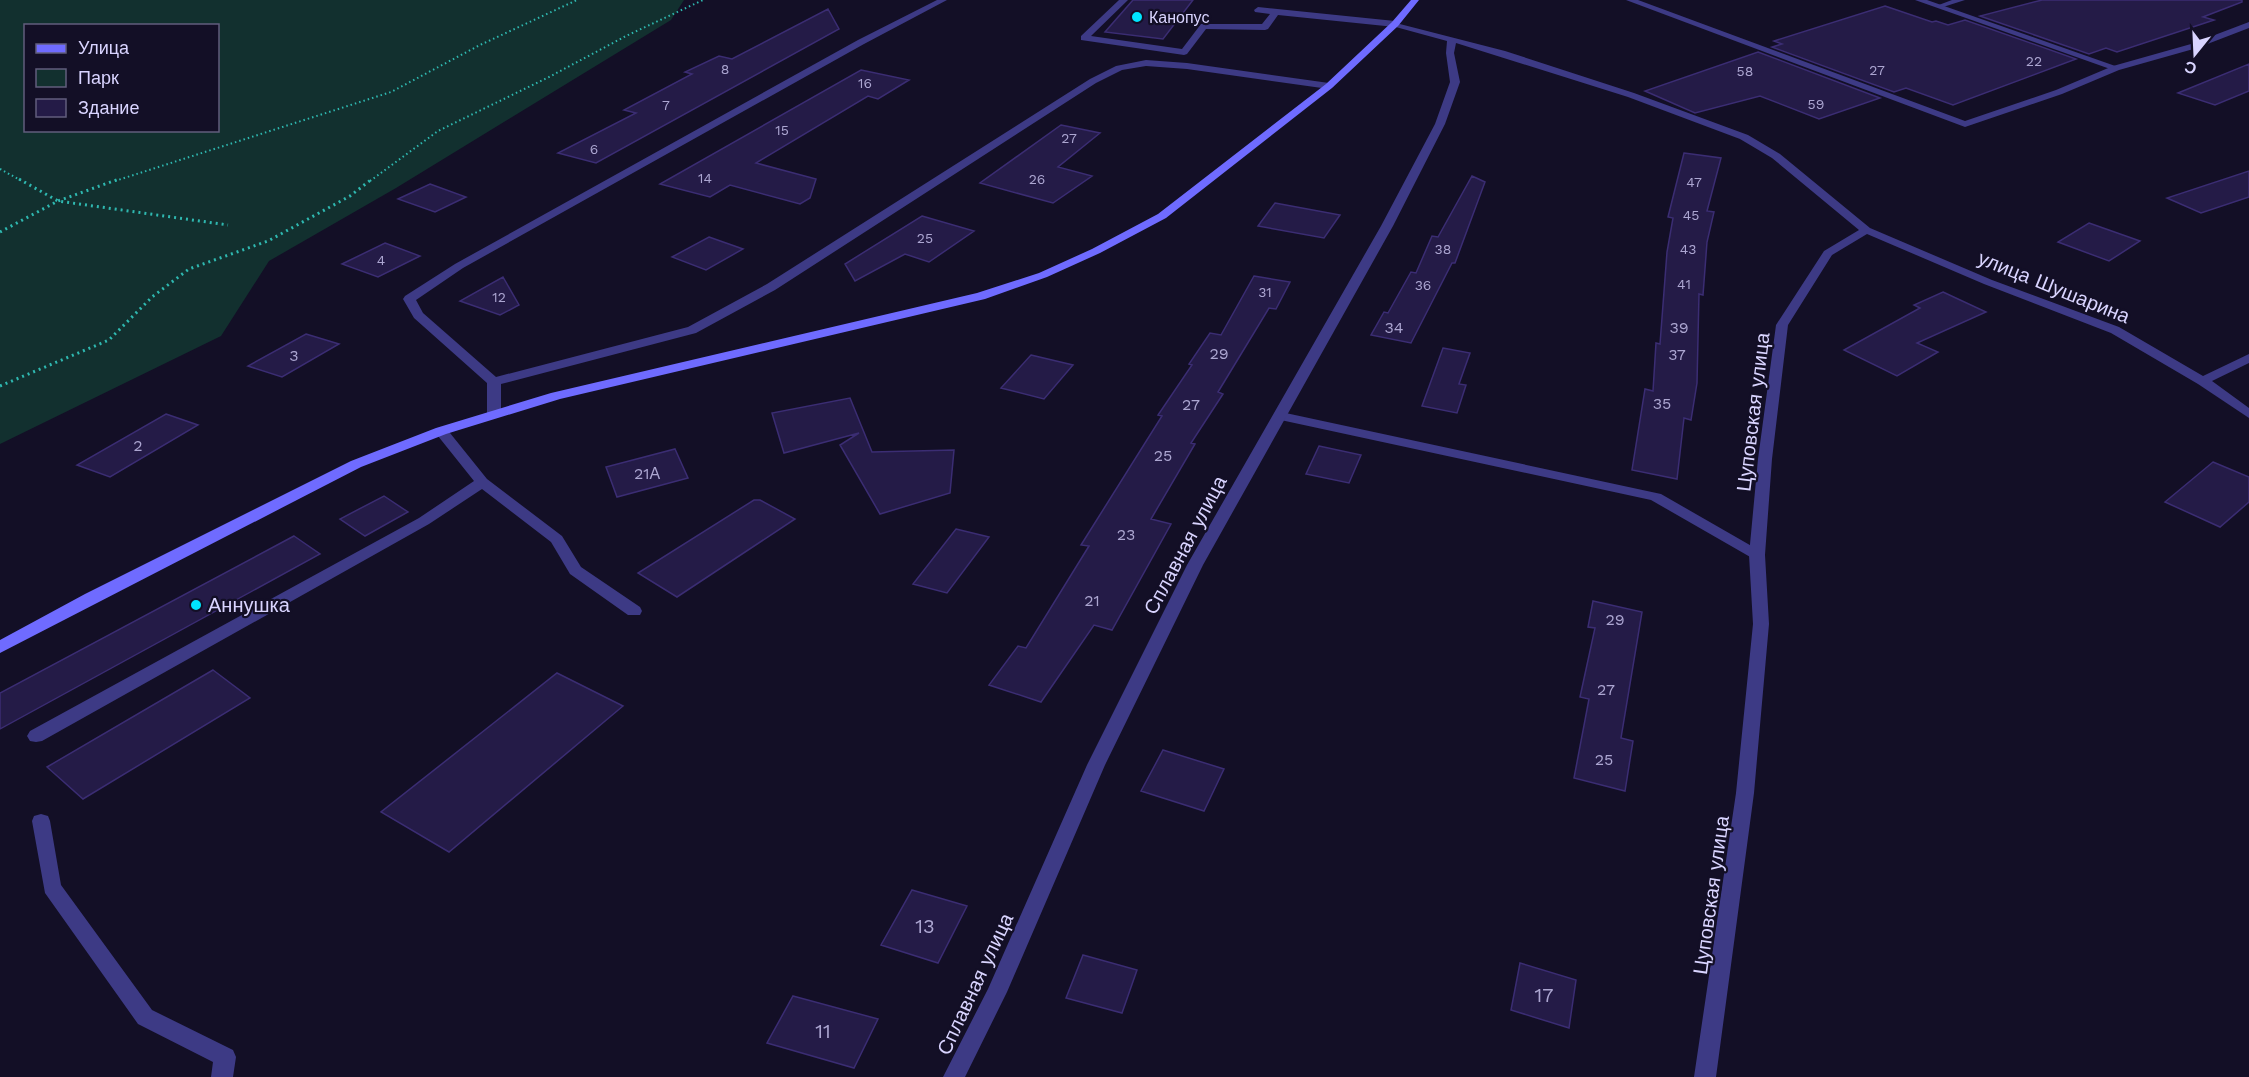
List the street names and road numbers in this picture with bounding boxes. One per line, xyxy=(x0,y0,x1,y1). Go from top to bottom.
street label: улица Шушарина xyxy=(1975,246,2134,329)
street label: Цуповская улица xyxy=(1731,330,1775,493)
street label: Сплавная улица xyxy=(1138,471,1232,618)
street label: Цуповская улица xyxy=(1688,813,1734,976)
street label: Сплавная улица xyxy=(932,909,1019,1059)

